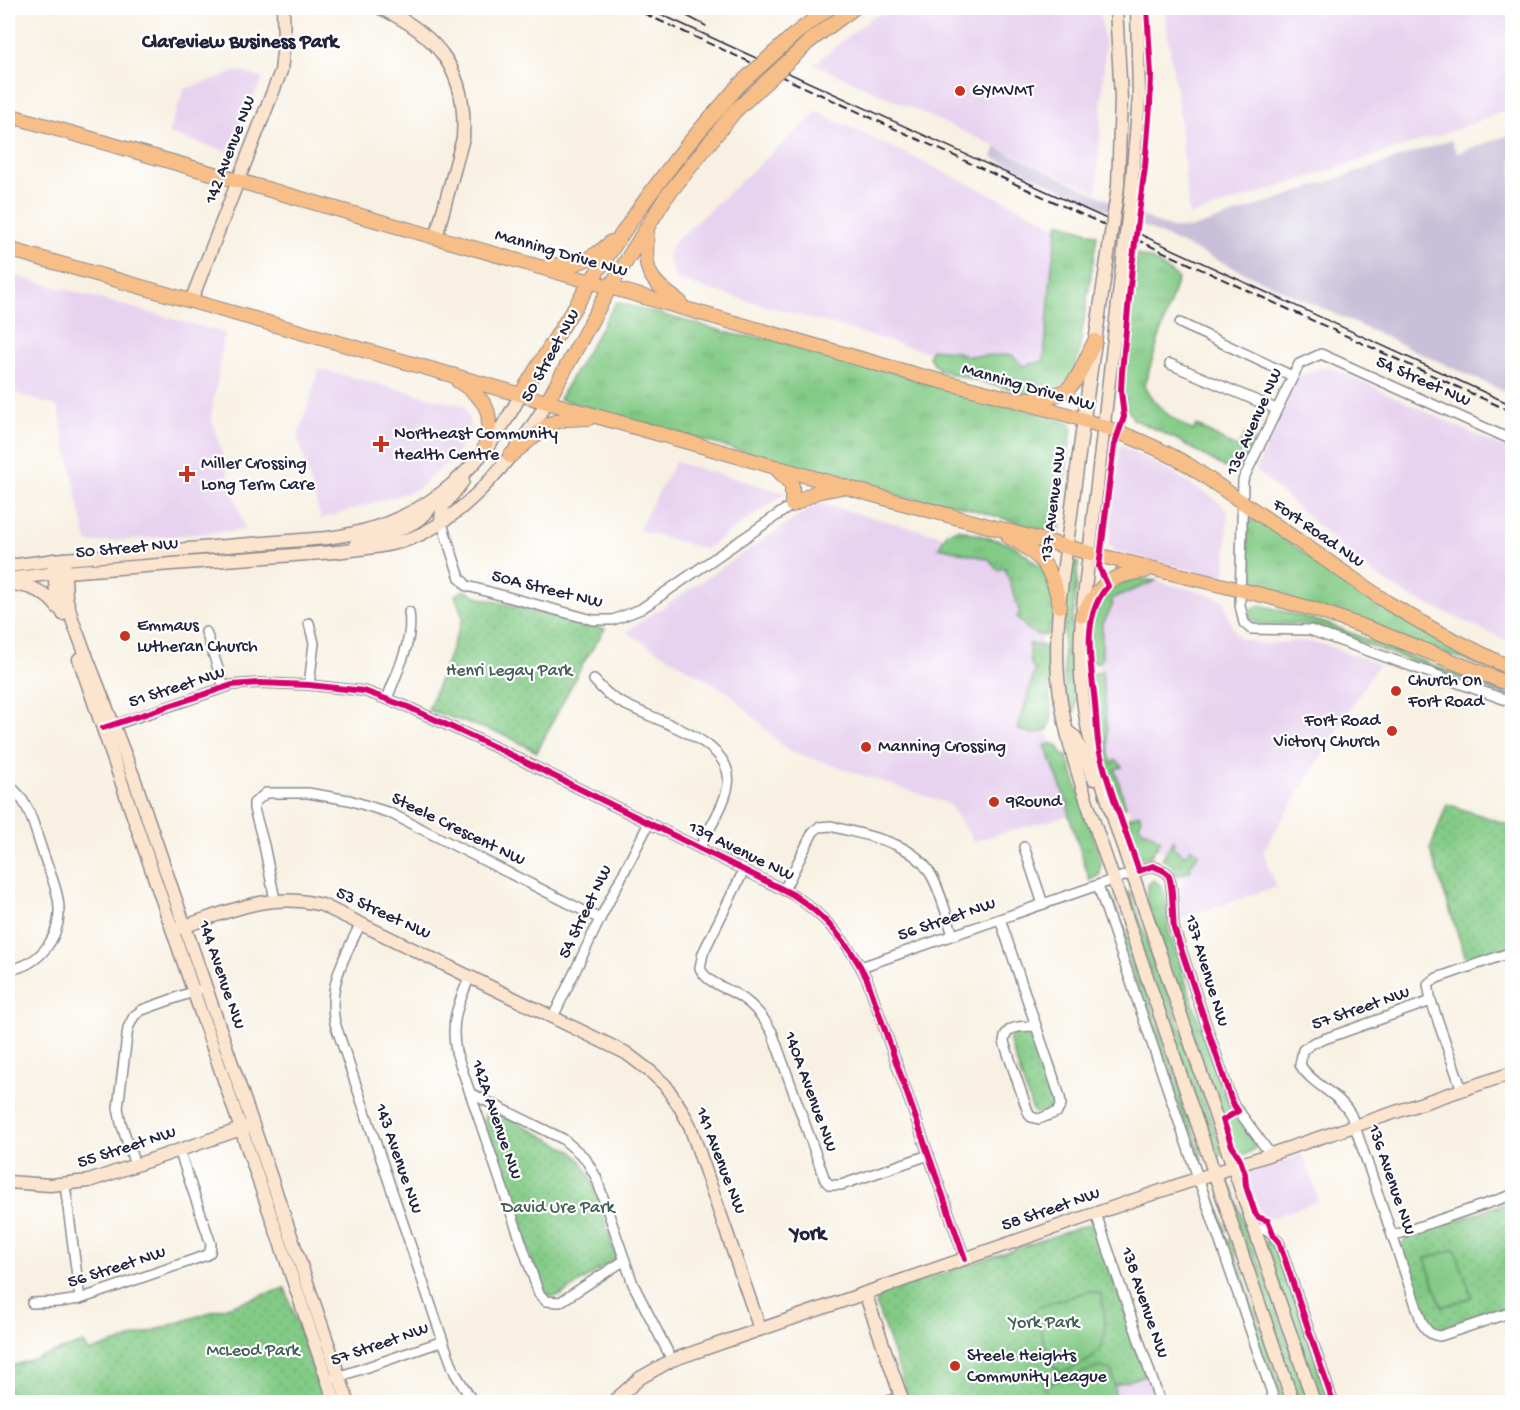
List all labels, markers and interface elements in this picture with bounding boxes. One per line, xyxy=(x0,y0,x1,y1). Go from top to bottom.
district label: Clareview Business Park xyxy=(141,32,340,55)
place label: GYMVMT xyxy=(972,81,1035,102)
marker: GYMVMT xyxy=(953,84,967,98)
street label: 142 Avenue NW xyxy=(200,93,261,208)
street label: Manning Drive NW xyxy=(492,225,630,283)
street label: 50 Street NW xyxy=(517,306,585,406)
street label: 54 Street NW xyxy=(1372,352,1474,412)
street label: Manning Drive NW xyxy=(959,359,1097,417)
street label: 136 Avenue NW xyxy=(1222,365,1288,480)
place label: Northeast Community Health Centre xyxy=(394,424,558,466)
marker: Northeast Community Health Centre xyxy=(372,435,390,453)
street label: 137 Avenue NW xyxy=(1036,445,1071,564)
place label: Miller Crossing Long Term Care xyxy=(201,454,316,496)
marker: Miller Crossing Long Term Care xyxy=(178,465,196,483)
street label: Fort Road NW xyxy=(1267,494,1368,573)
street label: 50 Street NW xyxy=(75,534,179,564)
street label: 50A Street NW xyxy=(489,566,605,614)
place label: Emmaus Lutheran Church xyxy=(137,616,258,658)
marker: Emmaus Lutheran Church xyxy=(118,629,132,643)
park label: Henri Legay Park xyxy=(446,661,574,682)
street label: 51 Street NW xyxy=(126,663,228,713)
place label: Church On Fort Road xyxy=(1407,671,1485,713)
marker: Church On Fort Road xyxy=(1389,684,1403,698)
place label: Fort Road Victory Church xyxy=(1273,711,1381,753)
marker: Fort Road Victory Church xyxy=(1385,724,1399,738)
place label: Manning Crossing xyxy=(878,737,1006,758)
marker: Manning Crossing xyxy=(859,740,873,754)
street label: Steele Crescent NW xyxy=(388,788,528,872)
place label: 9Round xyxy=(1005,792,1063,813)
marker: 9Round xyxy=(987,795,1001,809)
street label: 139 Avenue NW xyxy=(684,817,797,887)
street label: 54 Street NW xyxy=(554,862,618,962)
street label: 53 Street NW xyxy=(332,883,434,945)
street label: 56 Street NW xyxy=(895,893,999,947)
street label: 137 Avenue NW xyxy=(1179,912,1233,1029)
street label: 144 Avenue NW xyxy=(192,917,249,1032)
street label: 57 Street NW xyxy=(1309,982,1413,1036)
street label: 140A Avenue NW xyxy=(778,1028,841,1155)
street label: 142A Avenue NW xyxy=(465,1057,526,1182)
street label: 143 Avenue NW xyxy=(369,1100,427,1217)
street label: 141 Avenue NW xyxy=(690,1104,750,1217)
street label: 136 Avenue NW xyxy=(1362,1121,1420,1238)
street label: 55 Street NW xyxy=(75,1122,179,1174)
street label: 58 Street NW xyxy=(999,1183,1103,1237)
park label: David Ure Park xyxy=(500,1198,616,1219)
district label: York xyxy=(788,1224,828,1247)
street label: 56 Street NW xyxy=(65,1242,169,1294)
street label: 138 Avenue NW xyxy=(1115,1244,1173,1361)
park label: York Park xyxy=(1007,1313,1081,1334)
street label: 57 Street NW xyxy=(328,1318,432,1372)
park label: McLeod Park xyxy=(207,1341,301,1362)
place label: Steele Heights Community League xyxy=(967,1346,1108,1388)
marker: Steele Heights Community League xyxy=(948,1359,962,1373)

